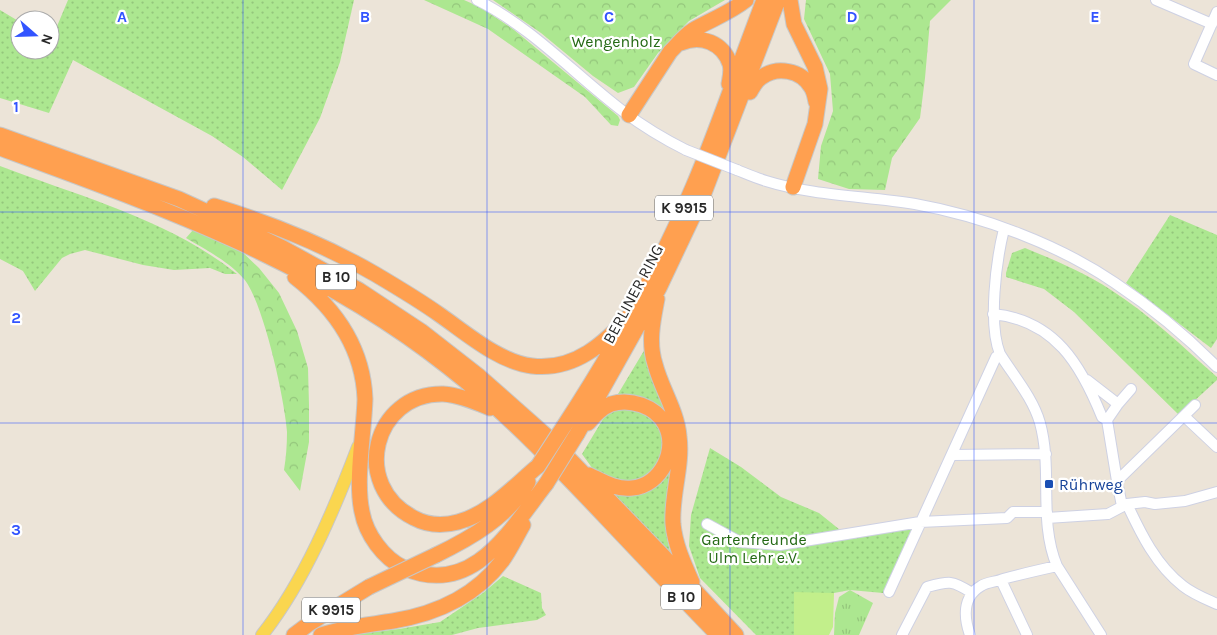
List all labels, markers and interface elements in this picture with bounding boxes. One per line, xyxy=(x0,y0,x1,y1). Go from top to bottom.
text: A xyxy=(117,7,127,26)
text: B xyxy=(360,7,370,26)
text: C xyxy=(604,7,614,26)
text: D xyxy=(847,7,858,26)
text: E xyxy=(1090,7,1100,26)
north arrow xyxy=(10,10,60,60)
text: N xyxy=(37,32,56,47)
park label: Wengenholz xyxy=(571,32,661,51)
text: 1 xyxy=(13,97,19,116)
road number: K 9915 xyxy=(655,196,713,220)
street label: BERLINER RING xyxy=(599,241,667,347)
road number: B 10 xyxy=(316,264,356,290)
text: 2 xyxy=(11,308,21,327)
place label: Rührweg xyxy=(1059,475,1123,494)
marker: Rührweg xyxy=(1043,478,1055,490)
text: 3 xyxy=(11,520,21,539)
park label: Gartenfreunde Ulm Lehr e.V. xyxy=(701,530,807,567)
road number: B 10 xyxy=(661,584,701,610)
road number: K 9915 xyxy=(302,598,360,622)

